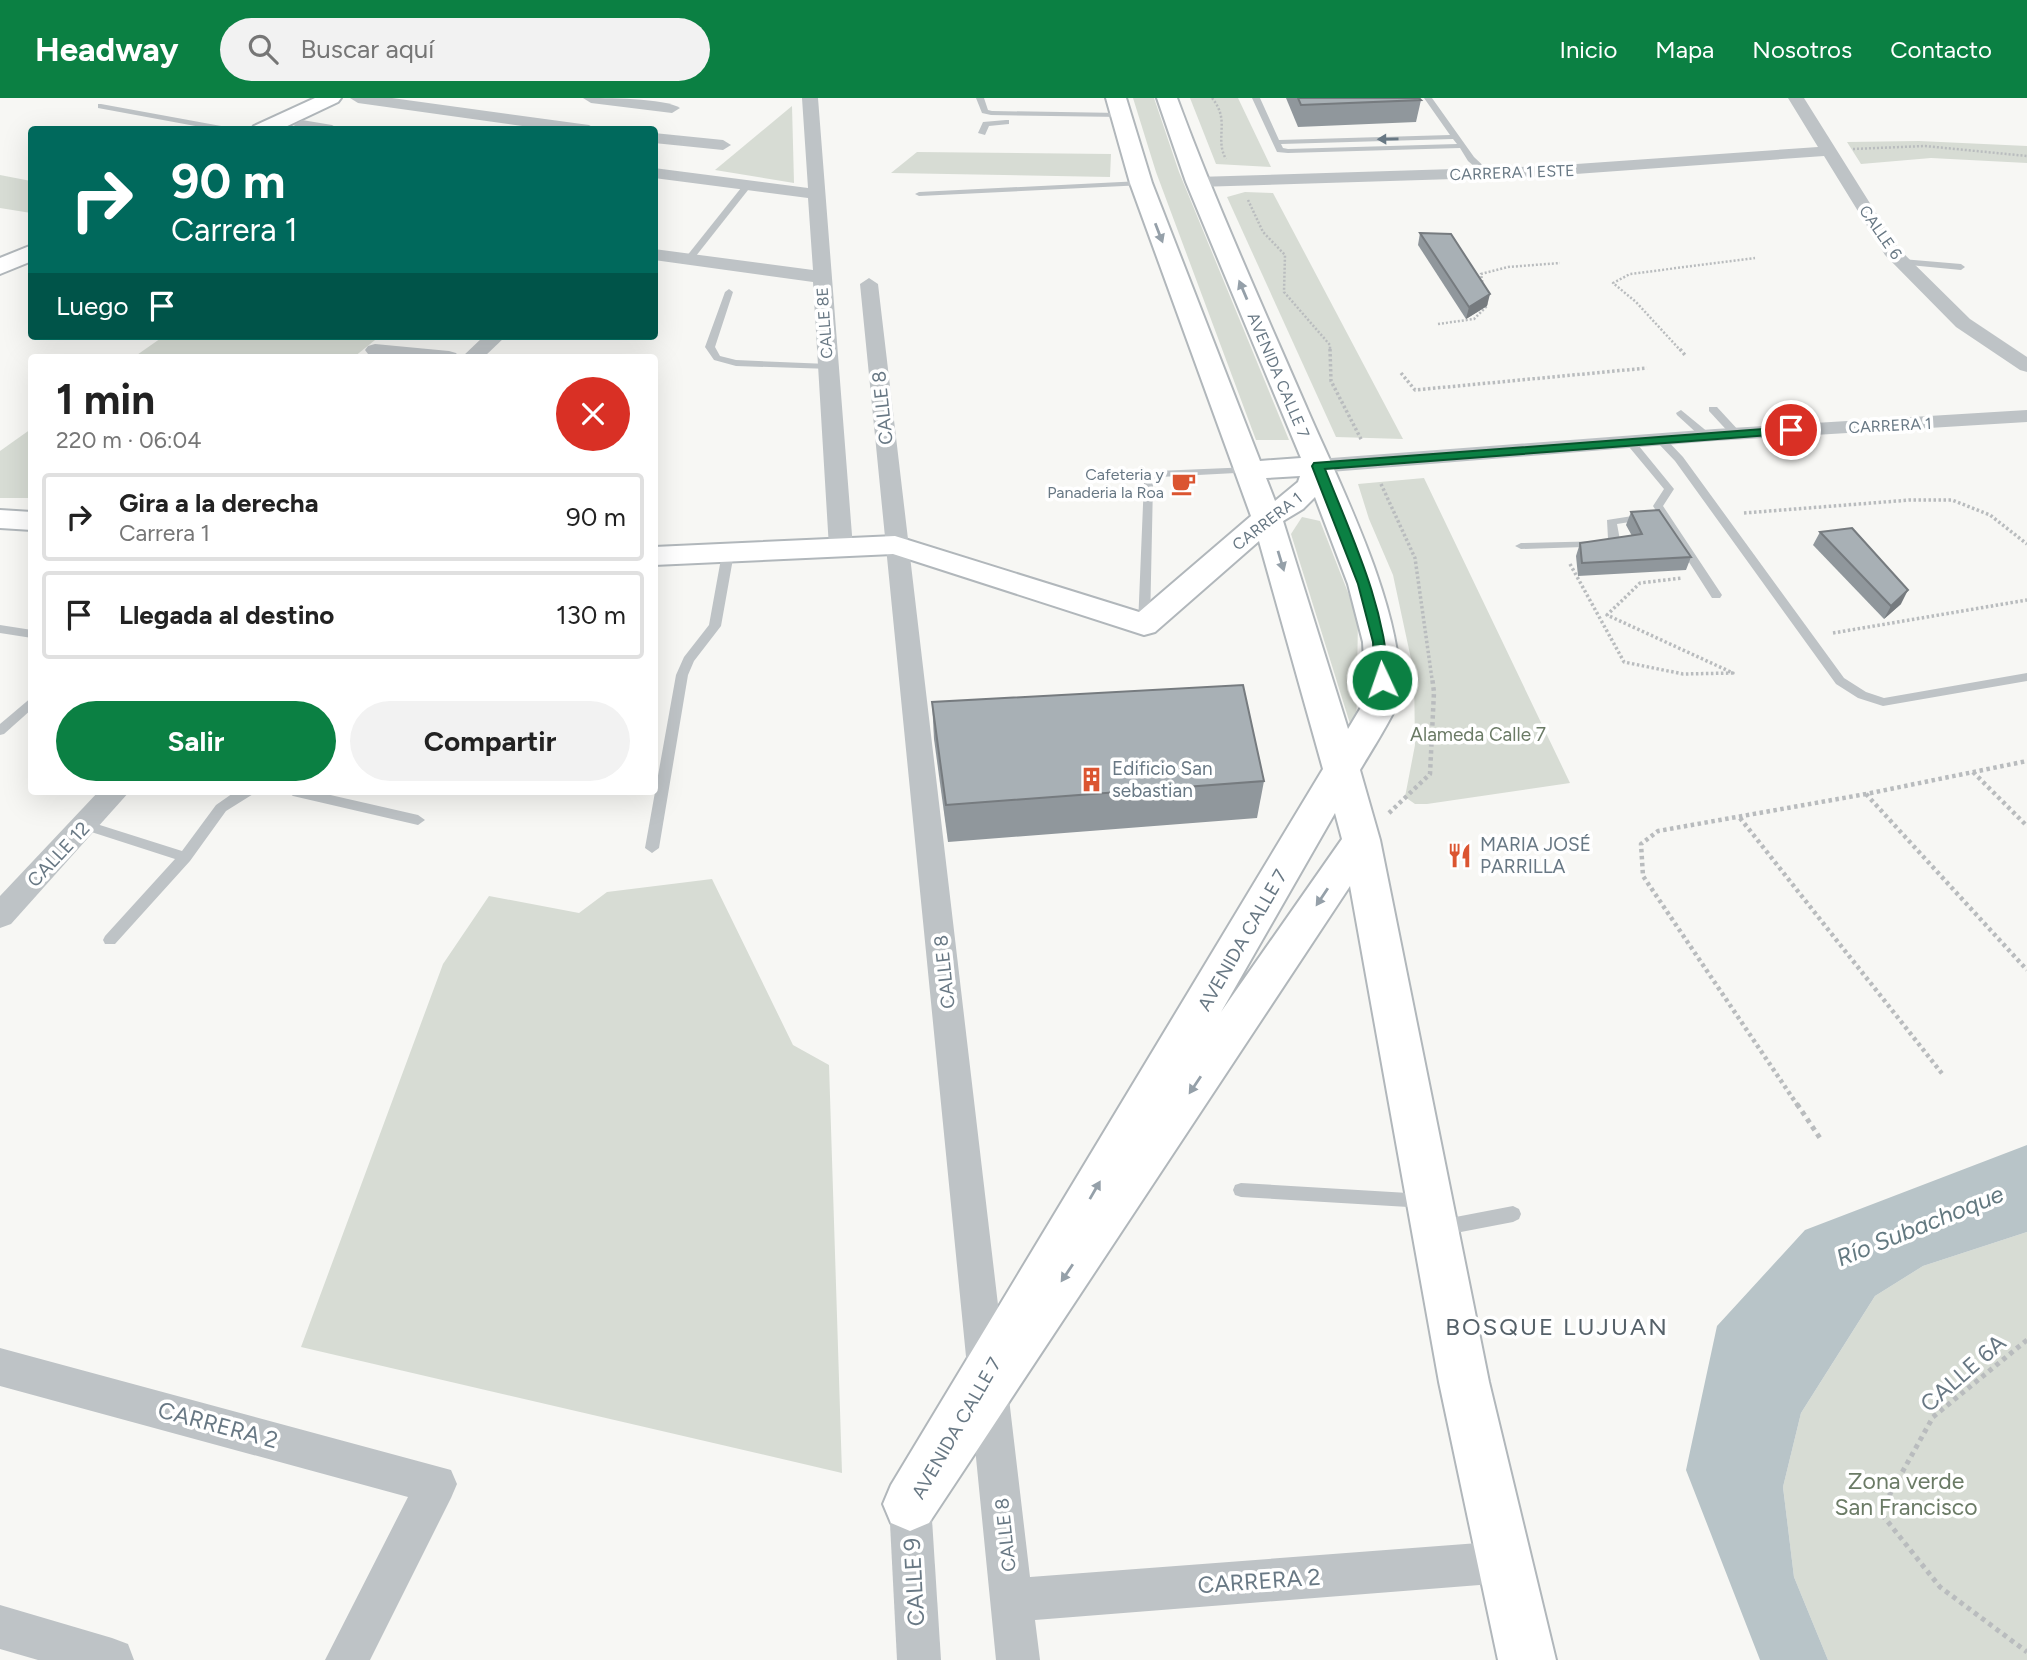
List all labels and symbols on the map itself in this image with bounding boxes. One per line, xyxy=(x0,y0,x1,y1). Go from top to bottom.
one-way arrow xyxy=(1376,133,1398,145)
street label: CARRERA 1 ESTE xyxy=(1449,161,1575,184)
street label: CALLE 6 xyxy=(1855,202,1906,263)
one-way arrow xyxy=(1154,222,1165,243)
one-way arrow xyxy=(1237,280,1248,301)
street label: CALLE 8E xyxy=(813,287,836,359)
street label: AVENIDA CALLE 7 xyxy=(1244,310,1314,441)
street label: CALLE 8 xyxy=(867,370,898,446)
pin xyxy=(1761,400,1821,460)
street label: CARRERA 1 xyxy=(1848,414,1932,437)
place label: Cafeteria y Panaderia la Roa xyxy=(1047,465,1165,502)
cafe icon: Cafeteria y Panaderia la Roa xyxy=(1170,469,1198,497)
street label: CARRERA 1 xyxy=(1229,488,1306,555)
one-way arrow xyxy=(1276,551,1286,572)
position arrow xyxy=(1345,643,1419,717)
park label: Alameda Calle 7 xyxy=(1410,723,1546,746)
place label: Edificio San sebastian xyxy=(1112,757,1213,802)
building icon: Edificio San sebastian xyxy=(1078,765,1106,793)
street label: CALLE 12 xyxy=(22,817,94,892)
place label: MARIA JOSÉ PARRILLA xyxy=(1480,833,1591,878)
restaurant icon: MARIA JOSÉ PARRILLA xyxy=(1446,841,1474,869)
street label: AVENIDA CALLE 7 xyxy=(1193,865,1292,1015)
one-way arrow xyxy=(1316,887,1329,906)
street label: CALLE 8 xyxy=(929,934,960,1010)
one-way arrow xyxy=(1188,1076,1202,1094)
water label: Río Subachoque xyxy=(1832,1179,2008,1272)
one-way arrow xyxy=(1089,1180,1101,1200)
one-way arrow xyxy=(1060,1264,1074,1282)
district label: BOSQUE LUJUAN xyxy=(1445,1312,1669,1341)
street label: CALLE 6A xyxy=(1915,1328,2012,1418)
street label: AVENIDA CALLE 7 xyxy=(907,1353,1006,1503)
street label: CARRERA 2 xyxy=(155,1396,281,1454)
park label: Zona verde San Francisco xyxy=(1834,1467,1978,1521)
street label: CALLE 8 xyxy=(990,1497,1021,1573)
street label: CALLE 9 xyxy=(898,1537,930,1627)
street label: CARRERA 2 xyxy=(1197,1563,1321,1599)

